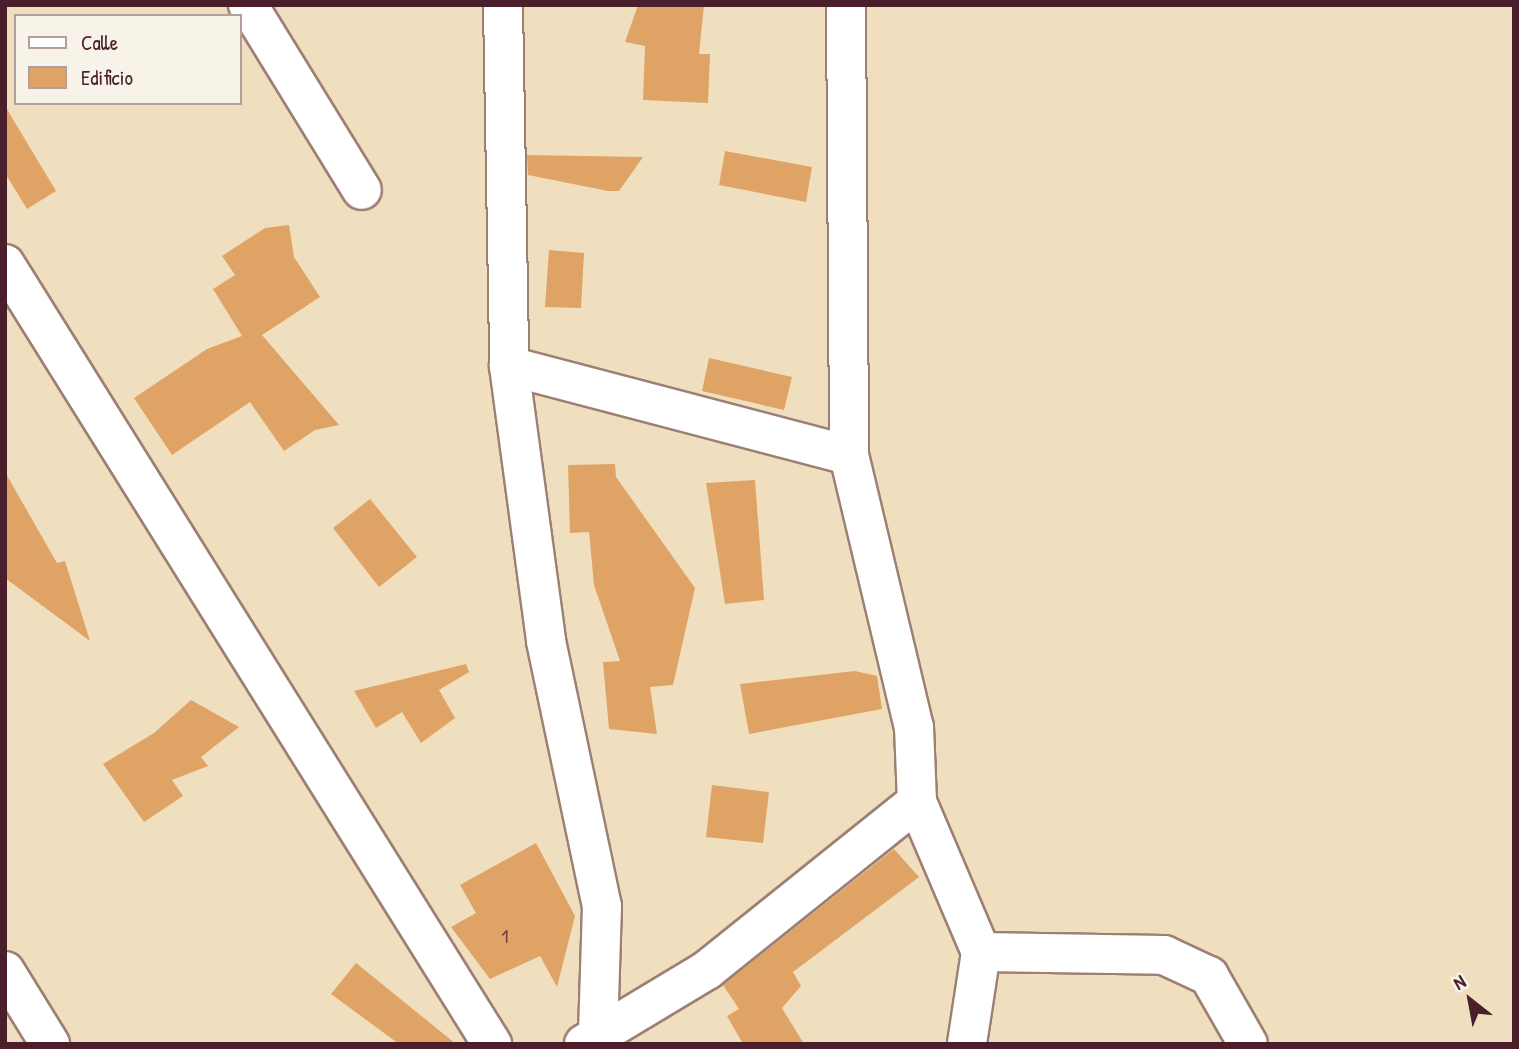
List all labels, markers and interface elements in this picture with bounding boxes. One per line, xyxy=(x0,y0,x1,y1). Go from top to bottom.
legend xyxy=(14,14,242,105)
text: Calle xyxy=(81,28,118,57)
text: Edificio xyxy=(81,63,133,92)
house number: 1 xyxy=(502,926,508,948)
north arrow xyxy=(1435,965,1505,1035)
text: N xyxy=(1448,968,1470,996)

